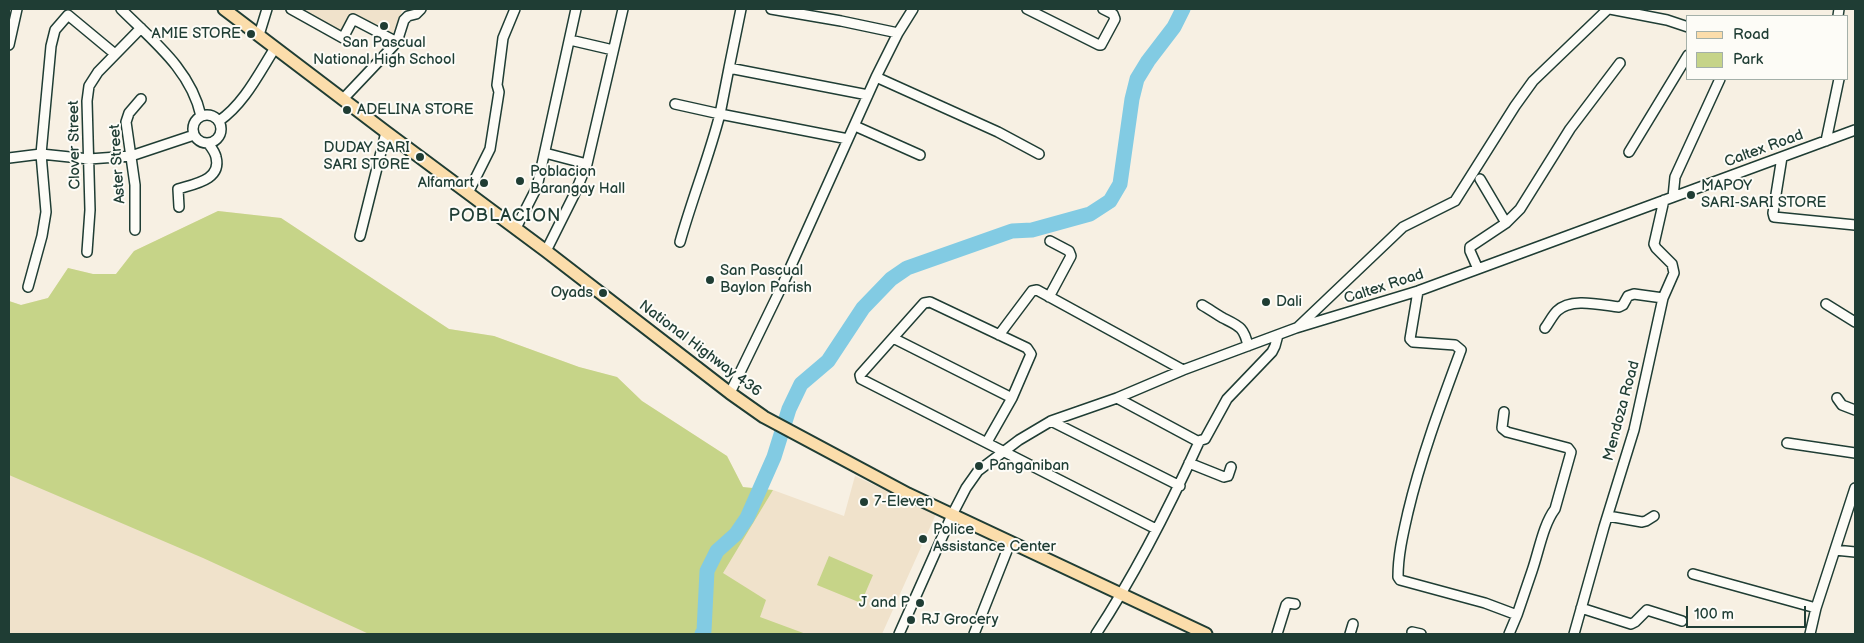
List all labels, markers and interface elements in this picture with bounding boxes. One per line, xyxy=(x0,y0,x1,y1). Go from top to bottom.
legend xyxy=(1686,15,1849,80)
marker: San Pascual National High School xyxy=(378,20,390,32)
place label: AMIE STORE xyxy=(151,25,241,43)
text: Road xyxy=(1733,25,1769,44)
marker: AMIE STORE xyxy=(245,28,257,40)
place label: San Pascual National High School xyxy=(313,34,455,69)
text: Park xyxy=(1733,50,1763,69)
street label: Clover Street xyxy=(65,100,85,190)
place label: ADELINA STORE xyxy=(357,101,474,119)
marker: ADELINA STORE xyxy=(341,104,353,116)
street label: Aster Street xyxy=(106,124,130,204)
street label: Caltex Road xyxy=(1722,126,1806,172)
place label: DUDAY SARI SARI STORE xyxy=(324,139,410,174)
marker: DUDAY SARI SARI STORE xyxy=(414,151,426,163)
place label: Poblacion Barangay Hall xyxy=(530,163,625,198)
place label: Alfamart xyxy=(418,174,474,192)
marker: Poblacion Barangay Hall xyxy=(514,175,526,187)
marker: Alfamart xyxy=(478,177,490,189)
place label: MAPOY SARI-SARI STORE xyxy=(1701,177,1826,212)
marker: MAPOY SARI-SARI STORE xyxy=(1685,189,1697,201)
district label: POBLACION xyxy=(447,205,563,227)
place label: San Pascual Baylon Parish xyxy=(720,262,812,297)
street label: Caltex Road xyxy=(1342,266,1426,308)
marker: San Pascual Baylon Parish xyxy=(704,274,716,286)
place label: Oyads xyxy=(551,284,593,302)
marker: Oyads xyxy=(597,287,609,299)
place label: Dali xyxy=(1276,293,1302,311)
marker: Dali xyxy=(1260,296,1272,308)
street label: National Highway 436 xyxy=(635,297,765,401)
street label: Mendoza Road xyxy=(1600,359,1644,463)
place label: Panganiban xyxy=(989,457,1069,475)
marker: Panganiban xyxy=(973,460,985,472)
place label: 7-Eleven xyxy=(874,493,933,511)
marker: 7-Eleven xyxy=(858,496,870,508)
place label: Police Assistance Center xyxy=(933,521,1056,556)
marker: Police Assistance Center xyxy=(917,533,929,545)
place label: J and P xyxy=(859,594,910,612)
scale bar xyxy=(1689,596,1809,628)
marker: J and P xyxy=(914,597,926,609)
text: 100 m xyxy=(1694,605,1734,624)
place label: RJ Grocery xyxy=(921,611,999,629)
marker: RJ Grocery xyxy=(905,614,917,626)

